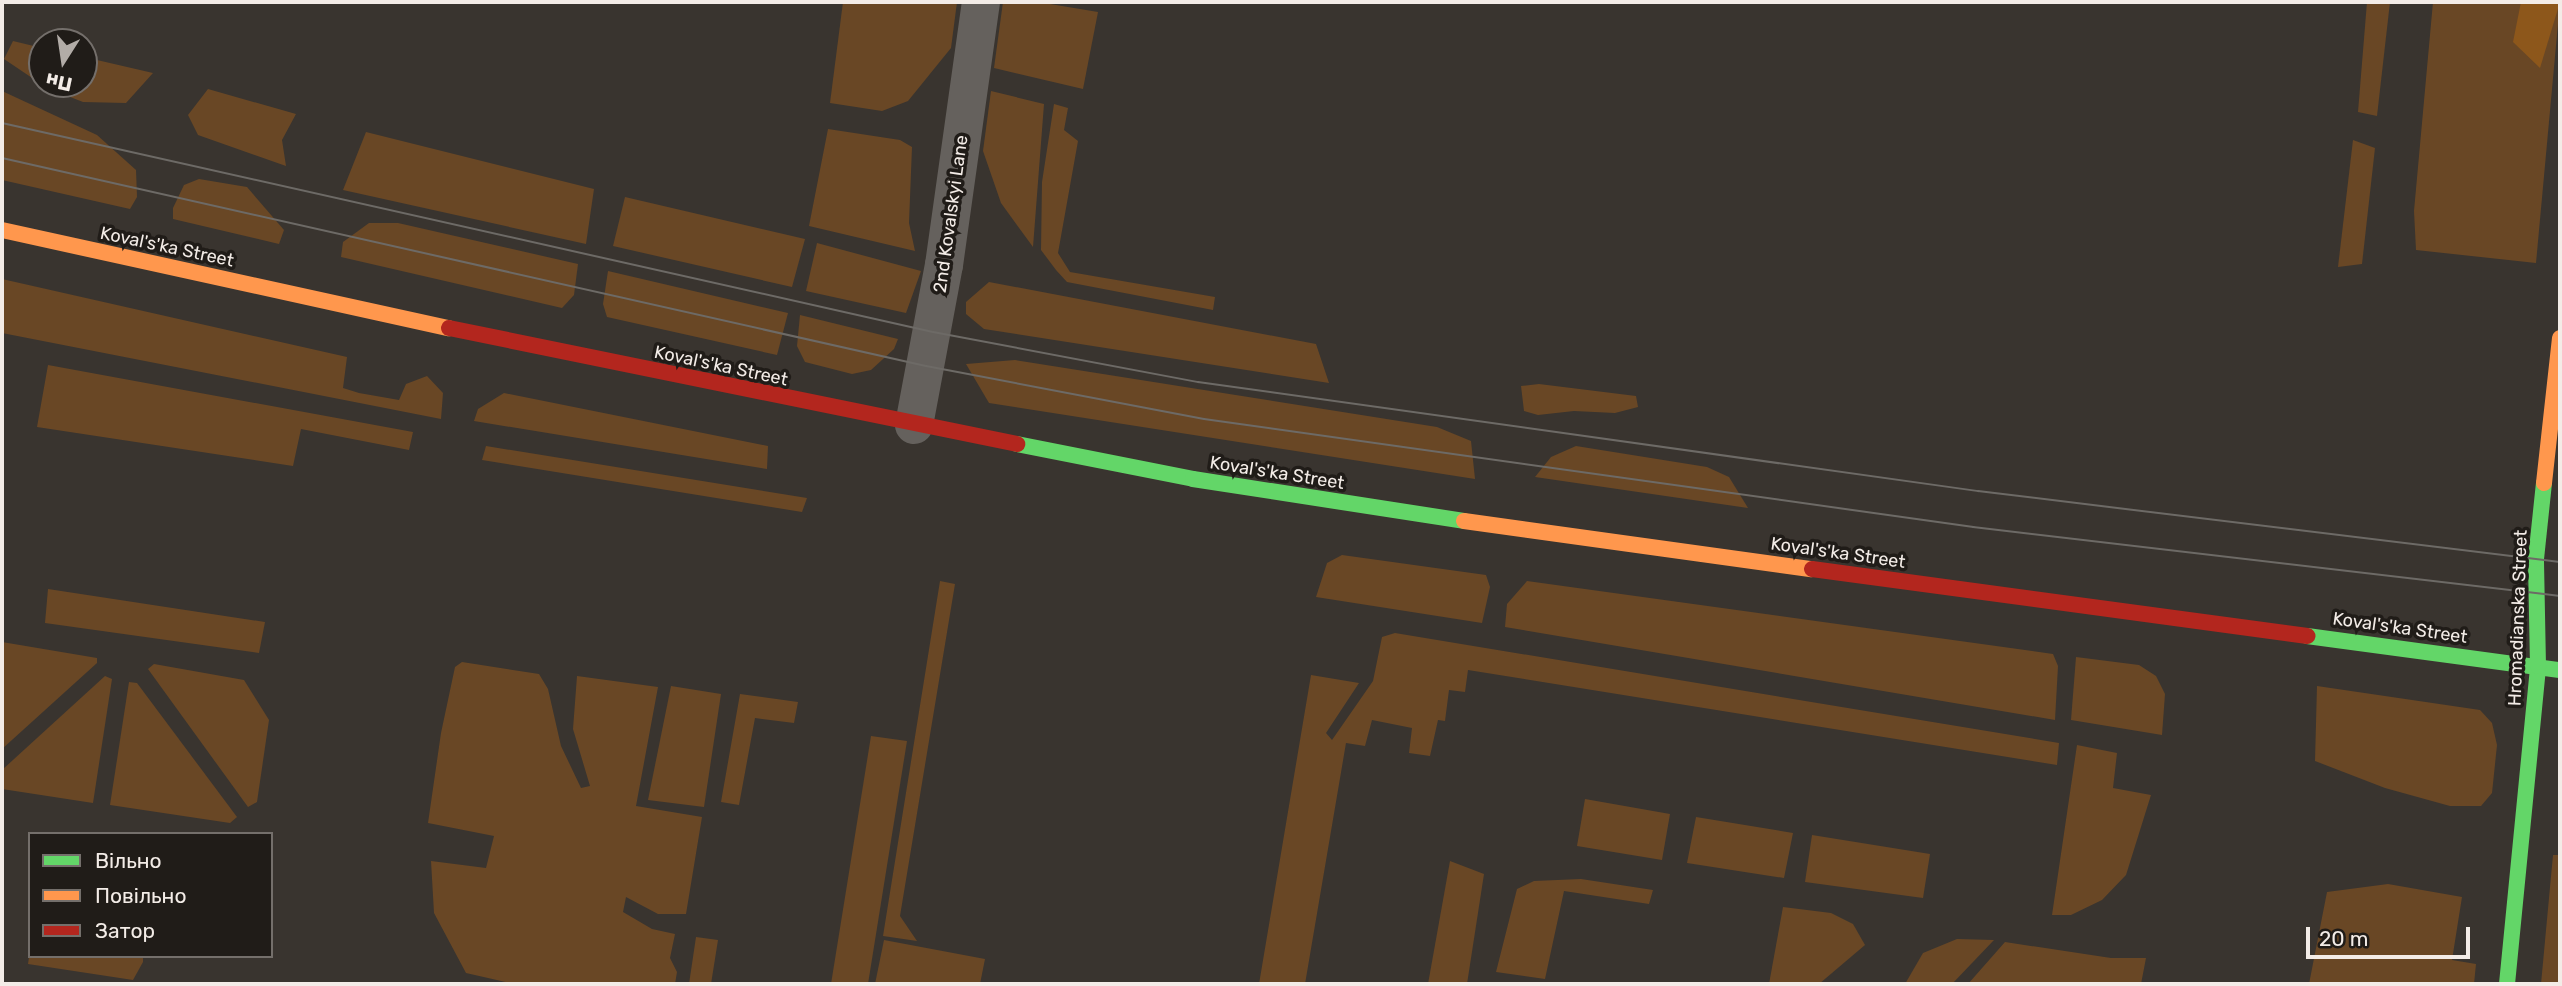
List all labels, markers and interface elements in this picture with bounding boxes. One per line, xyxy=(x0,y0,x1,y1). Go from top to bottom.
north arrow xyxy=(28,28,98,98)
text: Пн xyxy=(44,68,74,96)
street label: 2nd Kovalskyi Lane xyxy=(929,134,973,294)
street label: Koval's'ka Street xyxy=(98,222,236,272)
street label: Koval's'ka Street xyxy=(652,341,790,391)
street label: Koval's'ka Street xyxy=(1208,452,1346,494)
street label: Hromadianska Street xyxy=(2504,529,2532,707)
street label: Koval's'ka Street xyxy=(1769,533,1907,573)
street label: Koval's'ka Street xyxy=(2331,608,2469,648)
legend xyxy=(28,832,273,958)
text: Вільно xyxy=(95,848,162,873)
text: Повільно xyxy=(95,883,186,908)
scale bar xyxy=(2310,912,2474,956)
text: Затор xyxy=(95,918,155,943)
text: 20 m xyxy=(2319,926,2368,951)

